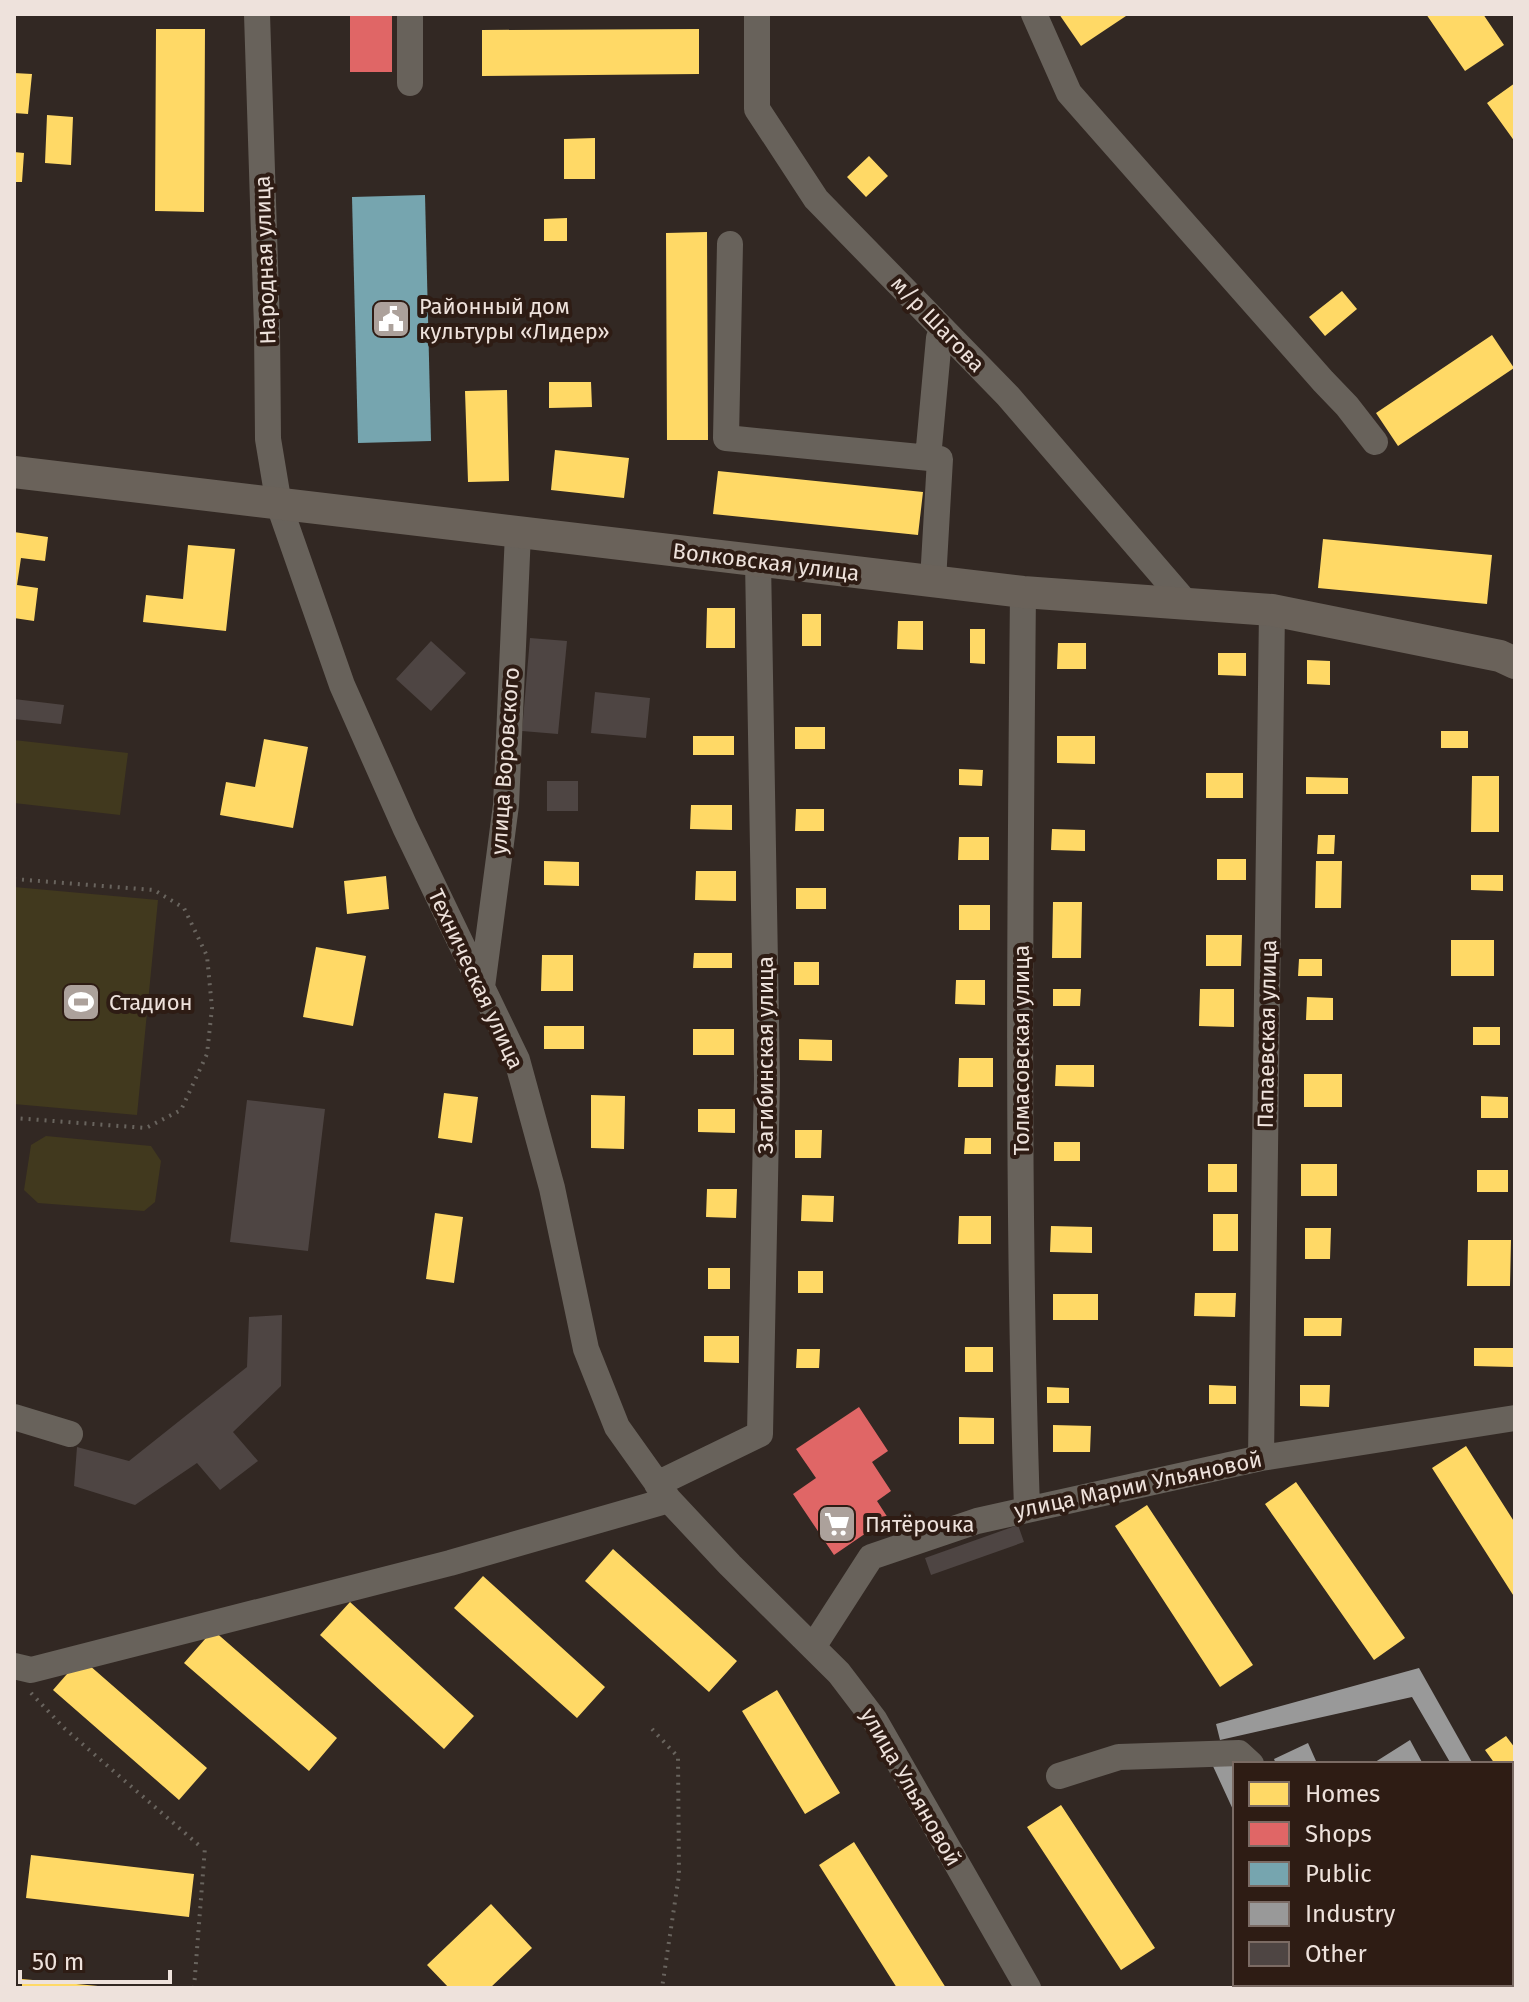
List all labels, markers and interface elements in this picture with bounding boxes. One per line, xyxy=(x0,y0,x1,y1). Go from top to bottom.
street label: Народная улица xyxy=(249,175,281,345)
street label: м/р Шагова xyxy=(885,270,991,378)
place label: Районный дом культуры «Лидер» xyxy=(419,293,610,345)
public building icon: Районный дом культуры «Лидер» xyxy=(370,298,412,340)
street label: Волковская улица xyxy=(671,537,861,587)
street label: улица Воровского xyxy=(485,666,525,856)
street label: Техническая улица xyxy=(422,885,530,1073)
street label: Папаевская улица xyxy=(1252,939,1282,1129)
street label: Толмасовская улица xyxy=(1008,945,1035,1155)
street label: Загибинская улица xyxy=(752,956,779,1154)
sports icon: Стадион xyxy=(60,981,102,1023)
place label: Стадион xyxy=(109,989,193,1016)
street label: улица Марии Ульяновой xyxy=(1012,1446,1264,1524)
supermarket icon: Пятёрочка xyxy=(816,1503,858,1545)
place label: Пятёрочка xyxy=(865,1511,974,1538)
street label: улица Ульяновой xyxy=(855,1703,967,1871)
legend xyxy=(1233,1762,1513,1986)
text: Homes xyxy=(1305,1780,1380,1808)
text: Shops xyxy=(1305,1820,1372,1848)
text: Public xyxy=(1305,1860,1372,1888)
text: Industry xyxy=(1305,1900,1396,1928)
scale bar xyxy=(20,1934,170,1984)
text: Other xyxy=(1305,1940,1367,1968)
text: 50 m xyxy=(32,1948,84,1976)

